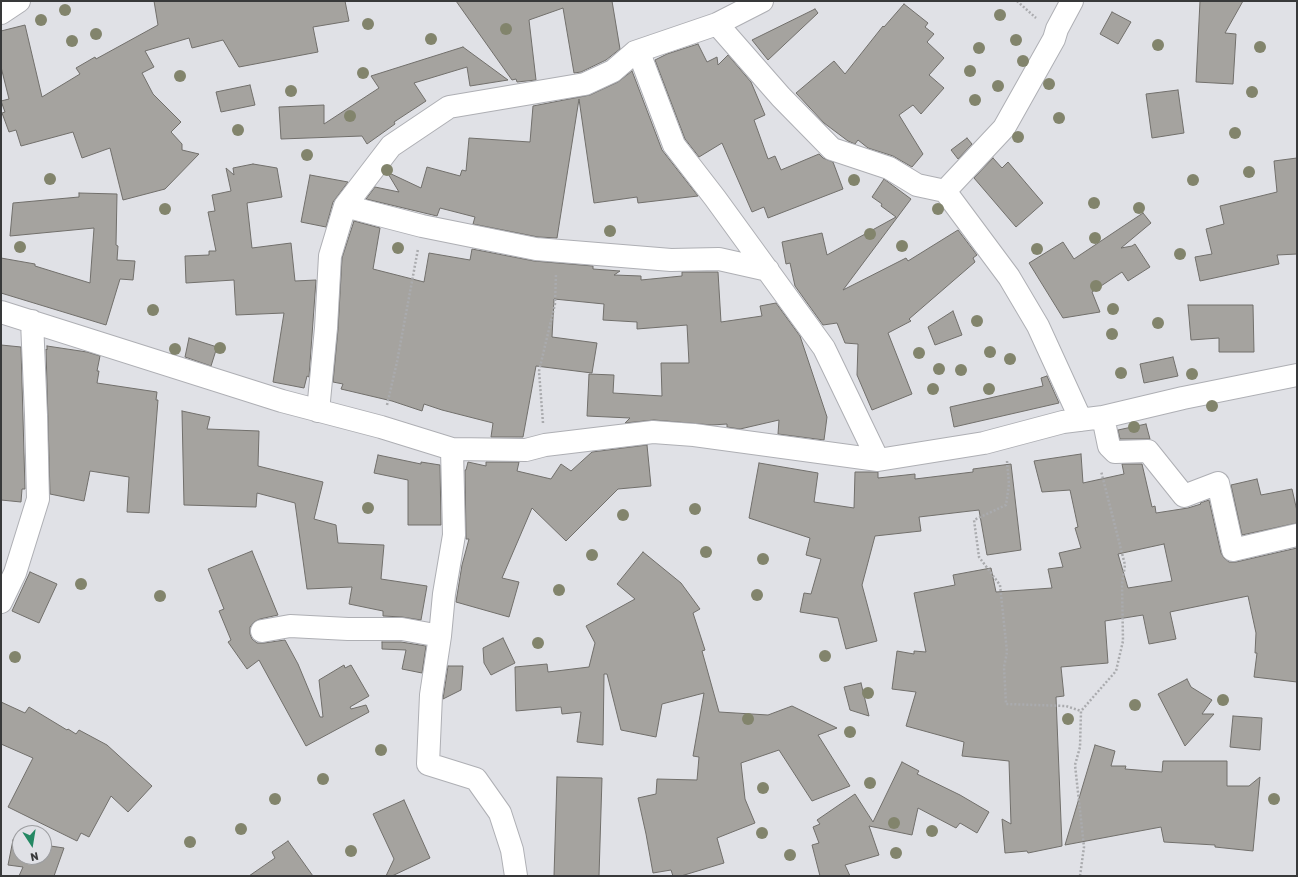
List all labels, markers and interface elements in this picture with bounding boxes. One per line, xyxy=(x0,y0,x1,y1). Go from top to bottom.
north arrow xyxy=(12,825,52,865)
text: N xyxy=(29,849,40,863)

